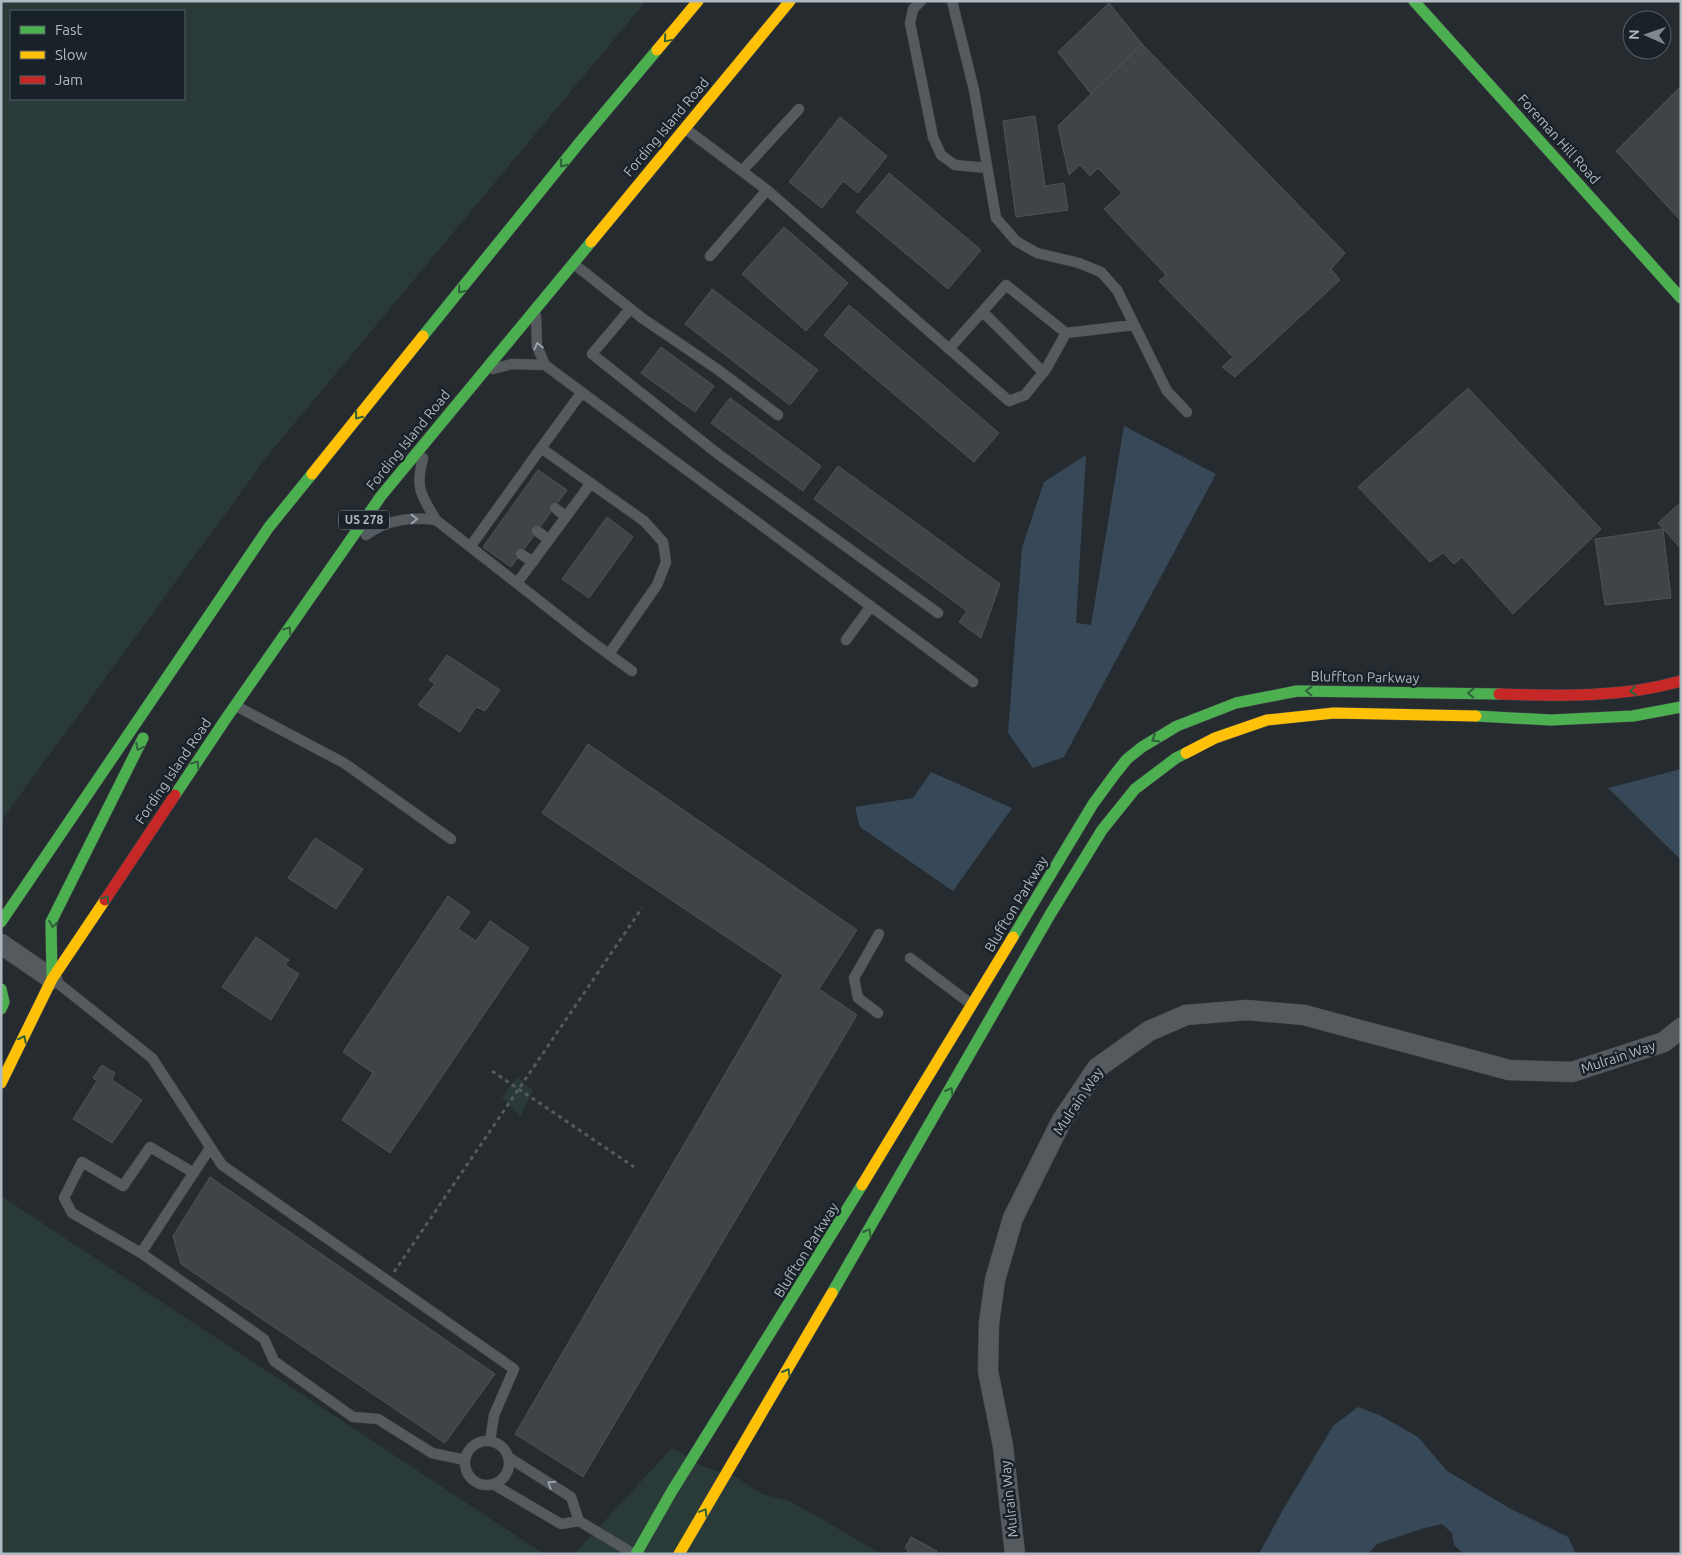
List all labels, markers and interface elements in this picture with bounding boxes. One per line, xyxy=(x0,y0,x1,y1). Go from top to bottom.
legend xyxy=(10,10,185,100)
north arrow xyxy=(1622,10,1672,60)
text: Fast xyxy=(55,21,83,38)
text: N xyxy=(1626,29,1642,40)
one-way arrow xyxy=(663,33,672,42)
text: Slow xyxy=(55,46,88,63)
text: Jam xyxy=(55,71,83,88)
street label: Fording Island Road xyxy=(620,74,712,180)
street label: Foreman Hill Road xyxy=(1515,91,1603,187)
one-way arrow xyxy=(559,158,568,167)
one-way arrow xyxy=(458,284,466,293)
one-way arrow xyxy=(534,341,544,350)
street label: Fording Island Road xyxy=(363,387,453,493)
one-way arrow xyxy=(356,410,364,419)
road number: US 278 xyxy=(339,510,389,530)
one-way arrow xyxy=(410,514,418,524)
one-way arrow xyxy=(282,626,291,636)
street label: Bluffton Parkway xyxy=(1311,668,1420,686)
one-way arrow xyxy=(1629,685,1637,696)
one-way arrow xyxy=(1304,686,1312,696)
one-way arrow xyxy=(1467,688,1474,698)
street label: Fording Island Road xyxy=(132,715,214,827)
one-way arrow xyxy=(1152,732,1161,742)
one-way arrow xyxy=(135,742,145,751)
one-way arrow xyxy=(190,760,199,770)
street label: Bluffton Parkway xyxy=(981,853,1051,955)
one-way arrow xyxy=(99,896,109,905)
one-way arrow xyxy=(48,921,59,929)
one-way arrow xyxy=(17,1035,27,1044)
street label: Mulrain Way xyxy=(1579,1037,1658,1077)
street label: Mulrain Way xyxy=(1050,1064,1106,1138)
one-way arrow xyxy=(943,1087,953,1096)
street label: Bluffton Parkway xyxy=(770,1199,842,1300)
one-way arrow xyxy=(862,1228,872,1237)
one-way arrow xyxy=(780,1369,790,1378)
street label: Mulrain Way xyxy=(997,1459,1021,1538)
one-way arrow xyxy=(547,1481,556,1491)
one-way arrow xyxy=(697,1508,707,1517)

